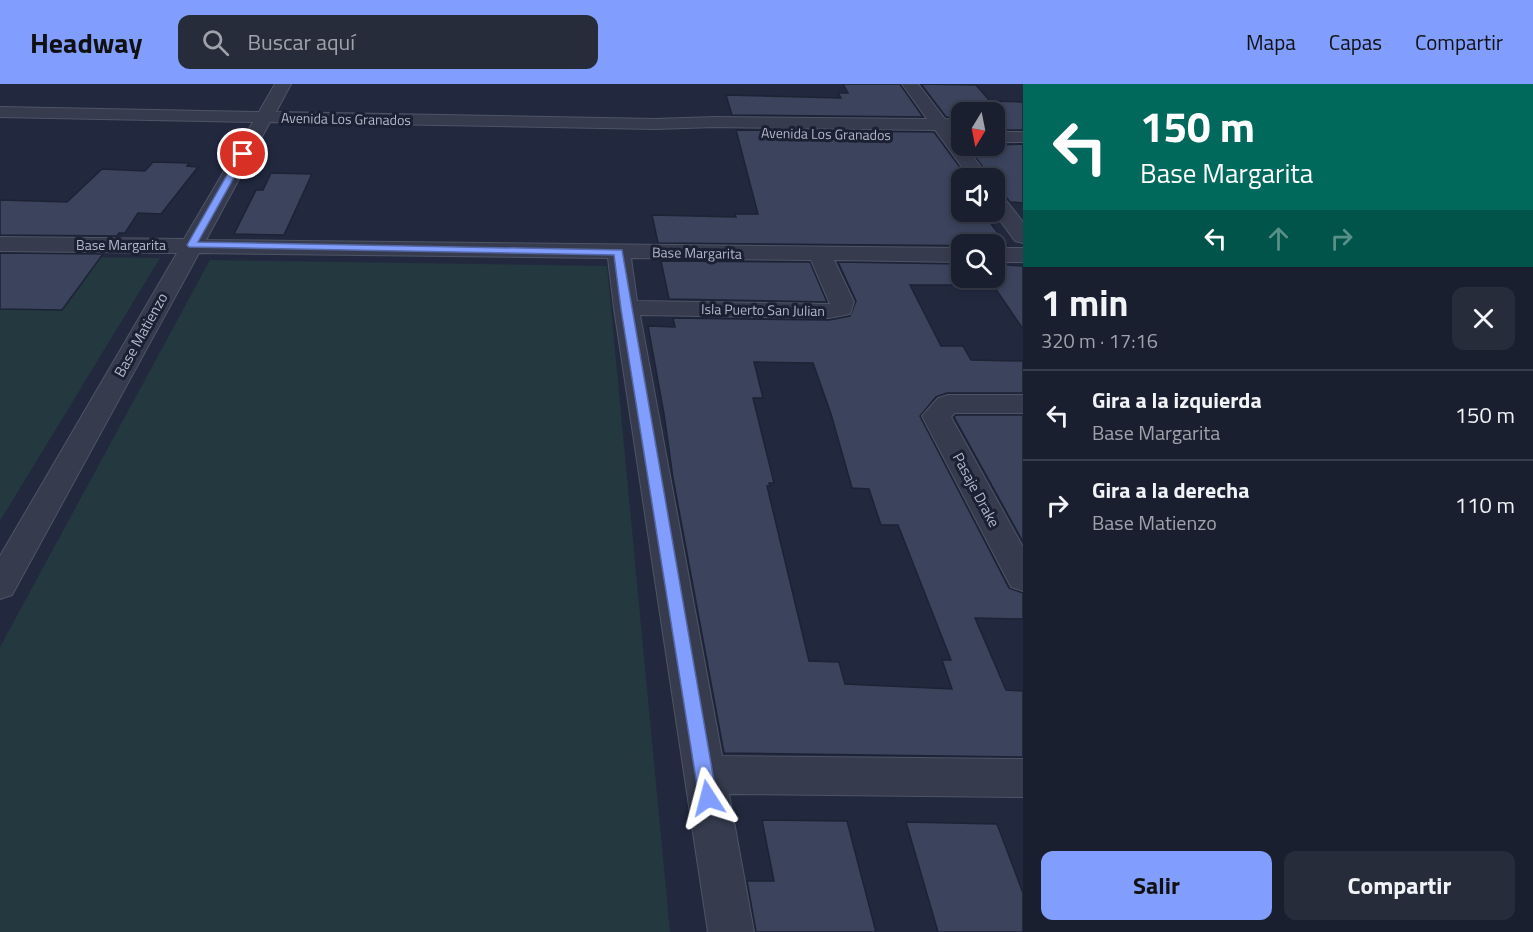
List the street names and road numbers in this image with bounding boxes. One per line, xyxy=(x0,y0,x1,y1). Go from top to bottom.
street label: Avenida Los Granados xyxy=(281,107,411,130)
street label: Avenida Los Granados xyxy=(761,122,891,145)
street label: Base Margarita xyxy=(76,234,166,255)
street label: Base Margarita xyxy=(652,241,742,264)
street label: Base Matienzo xyxy=(108,288,173,381)
street label: Isla Puerto San Julian xyxy=(701,298,825,321)
street label: Pasaje Drake xyxy=(947,448,1006,531)

